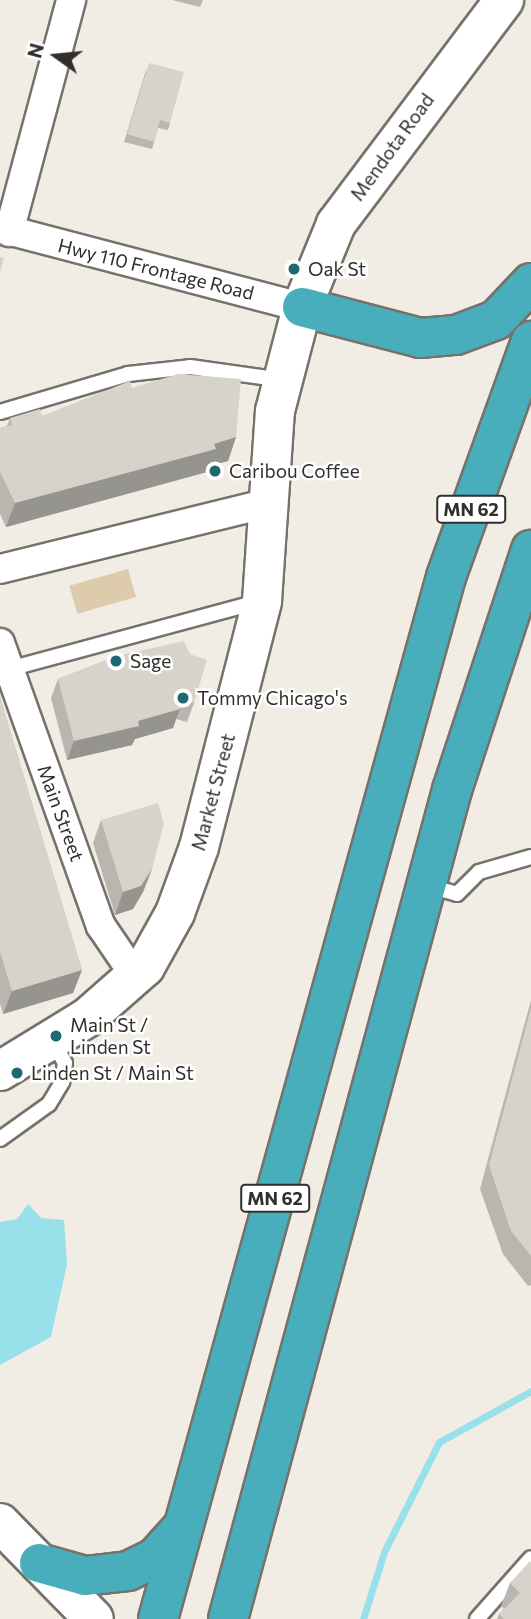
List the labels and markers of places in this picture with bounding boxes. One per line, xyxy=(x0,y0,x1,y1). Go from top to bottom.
place label: Oak St xyxy=(308,258,366,280)
marker: Oak St xyxy=(286,261,302,277)
place label: Caribou Coffee xyxy=(229,460,360,482)
marker: Caribou Coffee xyxy=(207,463,223,479)
place label: Sage xyxy=(130,650,171,672)
marker: Sage xyxy=(108,653,124,669)
place label: Tommy Chicago's xyxy=(197,687,348,709)
marker: Tommy Chicago's xyxy=(175,690,191,706)
place label: Main St / Linden St xyxy=(70,1014,151,1058)
marker: Main St / Linden St xyxy=(48,1028,64,1044)
place label: Linden St / Main St xyxy=(31,1062,194,1084)
marker: Linden St / Main St xyxy=(9,1065,25,1081)

